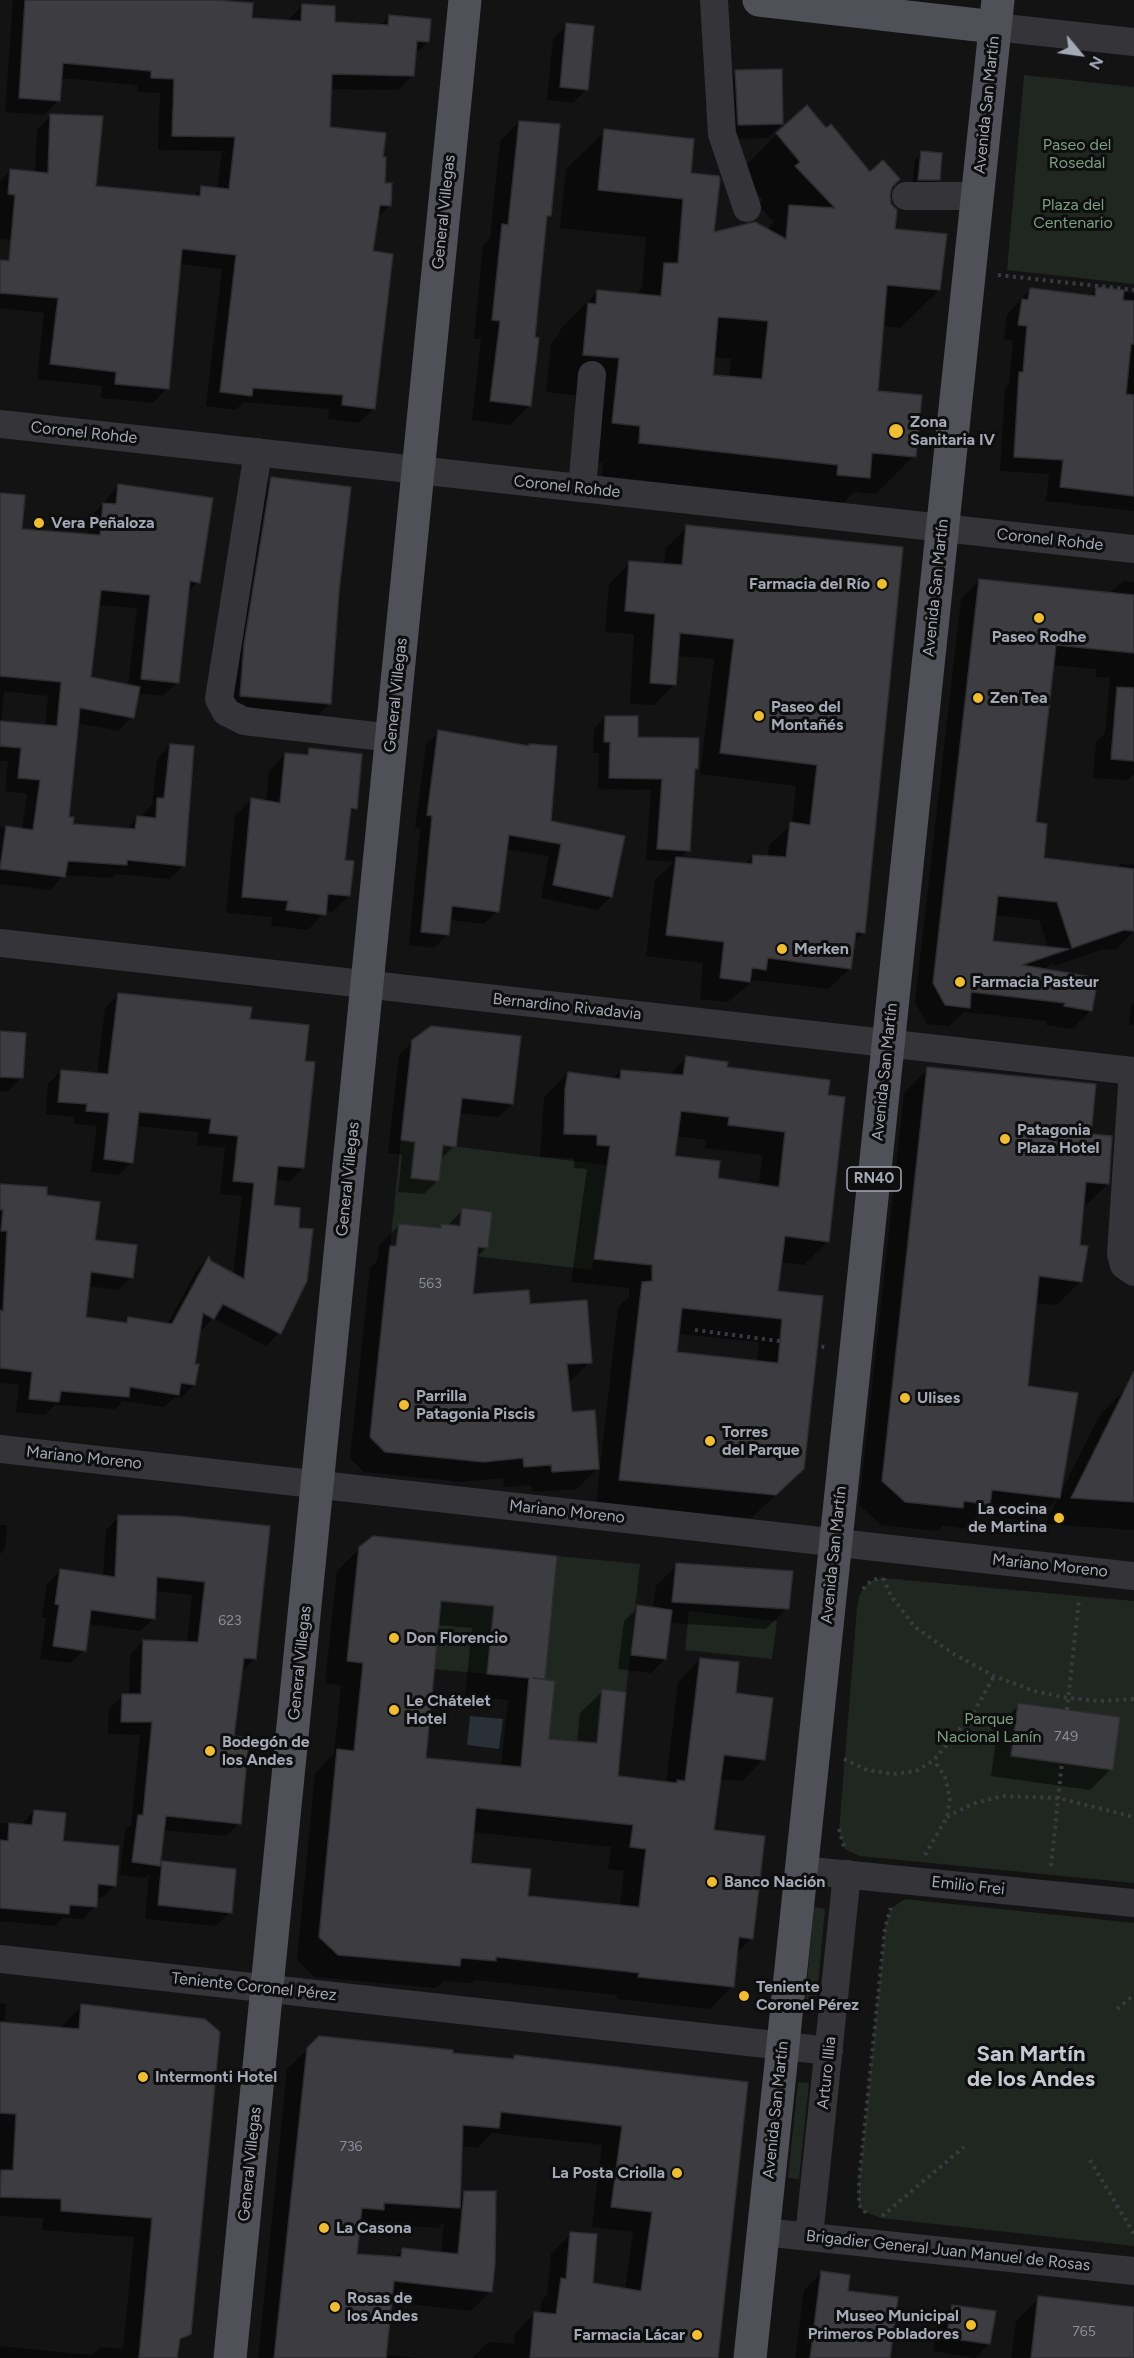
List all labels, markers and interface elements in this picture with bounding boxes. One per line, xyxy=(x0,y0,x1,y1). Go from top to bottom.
north arrow xyxy=(1050,24,1110,84)
street label: Avenida San Martín xyxy=(970,35,1004,175)
text: N xyxy=(1085,53,1107,73)
park label: Paseo del Rosedal xyxy=(1043,135,1111,173)
street label: General Villegas xyxy=(428,154,460,270)
park label: Plaza del Centenario xyxy=(1033,195,1113,233)
place label: Zona Sanitaria IV xyxy=(910,412,995,450)
street label: Coronel Rohde xyxy=(30,418,138,448)
marker: Zona Sanitaria IV xyxy=(887,422,905,440)
street label: Coronel Rohde xyxy=(513,472,621,502)
place label: Vera Peñaloza xyxy=(51,513,155,533)
marker: Vera Peñaloza xyxy=(32,516,46,530)
street label: Avenida San Martín xyxy=(919,518,953,658)
street label: Coronel Rohde xyxy=(996,525,1104,555)
place label: Farmacia del Río xyxy=(749,574,870,594)
marker: Farmacia del Río xyxy=(875,577,889,591)
marker: Paseo Rodhe xyxy=(1032,611,1046,625)
place label: Paseo Rodhe xyxy=(992,627,1086,647)
street label: General Villegas xyxy=(380,637,412,753)
place label: Zen Tea xyxy=(990,688,1048,708)
marker: Zen Tea xyxy=(971,691,985,705)
place label: Paseo del Montañés xyxy=(771,697,843,735)
marker: Paseo del Montañés xyxy=(752,709,766,723)
place label: Merken xyxy=(794,939,849,959)
marker: Merken xyxy=(775,942,789,956)
place label: Farmacia Pasteur xyxy=(972,972,1099,992)
marker: Farmacia Pasteur xyxy=(953,975,967,989)
street label: Bernardino Rivadavia xyxy=(492,990,642,1024)
street label: Avenida San Martín xyxy=(868,1002,902,1142)
place label: Patagonia Plaza Hotel xyxy=(1017,1120,1099,1158)
street label: General Villegas xyxy=(332,1121,364,1237)
marker: Patagonia Plaza Hotel xyxy=(998,1132,1012,1146)
road number: RN40 xyxy=(847,1167,901,1191)
house number: 563 xyxy=(418,1276,442,1292)
place label: Parrilla Patagonia Piscis xyxy=(416,1386,535,1424)
place label: Ulises xyxy=(917,1388,960,1408)
marker: Ulises xyxy=(898,1391,912,1405)
marker: Parrilla Patagonia Piscis xyxy=(397,1398,411,1412)
place label: Torres del Parque xyxy=(722,1422,800,1460)
marker: Torres del Parque xyxy=(703,1434,717,1448)
street label: Mariano Moreno xyxy=(25,1442,143,1474)
street label: Avenida San Martín xyxy=(817,1485,851,1625)
street label: Mariano Moreno xyxy=(508,1496,626,1528)
place label: La cocina de Martina xyxy=(968,1499,1047,1537)
marker: La cocina de Martina xyxy=(1052,1511,1066,1525)
street label: Mariano Moreno xyxy=(991,1550,1109,1582)
street label: General Villegas xyxy=(284,1605,316,1721)
house number: 623 xyxy=(218,1613,242,1629)
place label: Don Florencio xyxy=(406,1628,508,1648)
marker: Don Florencio xyxy=(387,1631,401,1645)
place label: Le Chátelet Hotel xyxy=(406,1691,491,1729)
marker: Le Chátelet Hotel xyxy=(387,1703,401,1717)
park label: Parque Nacional Lanín xyxy=(937,1709,1041,1747)
house number: 749 xyxy=(1054,1729,1078,1745)
place label: Bodegón de los Andes xyxy=(222,1732,310,1770)
marker: Bodegón de los Andes xyxy=(203,1744,217,1758)
place label: Banco Nación xyxy=(724,1872,825,1892)
street label: Emilio Frei xyxy=(930,1873,1006,1899)
marker: Banco Nación xyxy=(705,1875,719,1889)
street label: Teniente Coronel Pérez xyxy=(170,1969,338,2005)
place label: Teniente Coronel Pérez xyxy=(756,1977,859,2015)
marker: Teniente Coronel Pérez xyxy=(737,1989,751,2003)
street label: Arturo Illia xyxy=(814,2036,840,2110)
street label: Avenida San Martín xyxy=(759,2040,793,2180)
district label: San Martín de los Andes xyxy=(967,2042,1095,2094)
place label: Intermonti Hotel xyxy=(155,2067,277,2087)
marker: Intermonti Hotel xyxy=(136,2070,150,2084)
street label: General Villegas xyxy=(234,2106,266,2222)
house number: 736 xyxy=(339,2139,363,2155)
place label: La Posta Criolla xyxy=(552,2163,665,2183)
marker: La Posta Criolla xyxy=(670,2166,684,2180)
place label: La Casona xyxy=(336,2218,411,2238)
marker: La Casona xyxy=(317,2221,331,2235)
street label: Brigadier General Juan Manuel de Rosas xyxy=(805,2227,1091,2275)
place label: Rosas de los Andes xyxy=(347,2288,418,2326)
marker: Rosas de los Andes xyxy=(328,2300,342,2314)
place label: Museo Municipal Primeros Pobladores xyxy=(808,2306,959,2344)
marker: Museo Municipal Primeros Pobladores xyxy=(964,2318,978,2332)
house number: 765 xyxy=(1072,2324,1096,2340)
place label: Farmacia Lácar xyxy=(574,2325,685,2345)
marker: Farmacia Lácar xyxy=(690,2328,704,2342)

